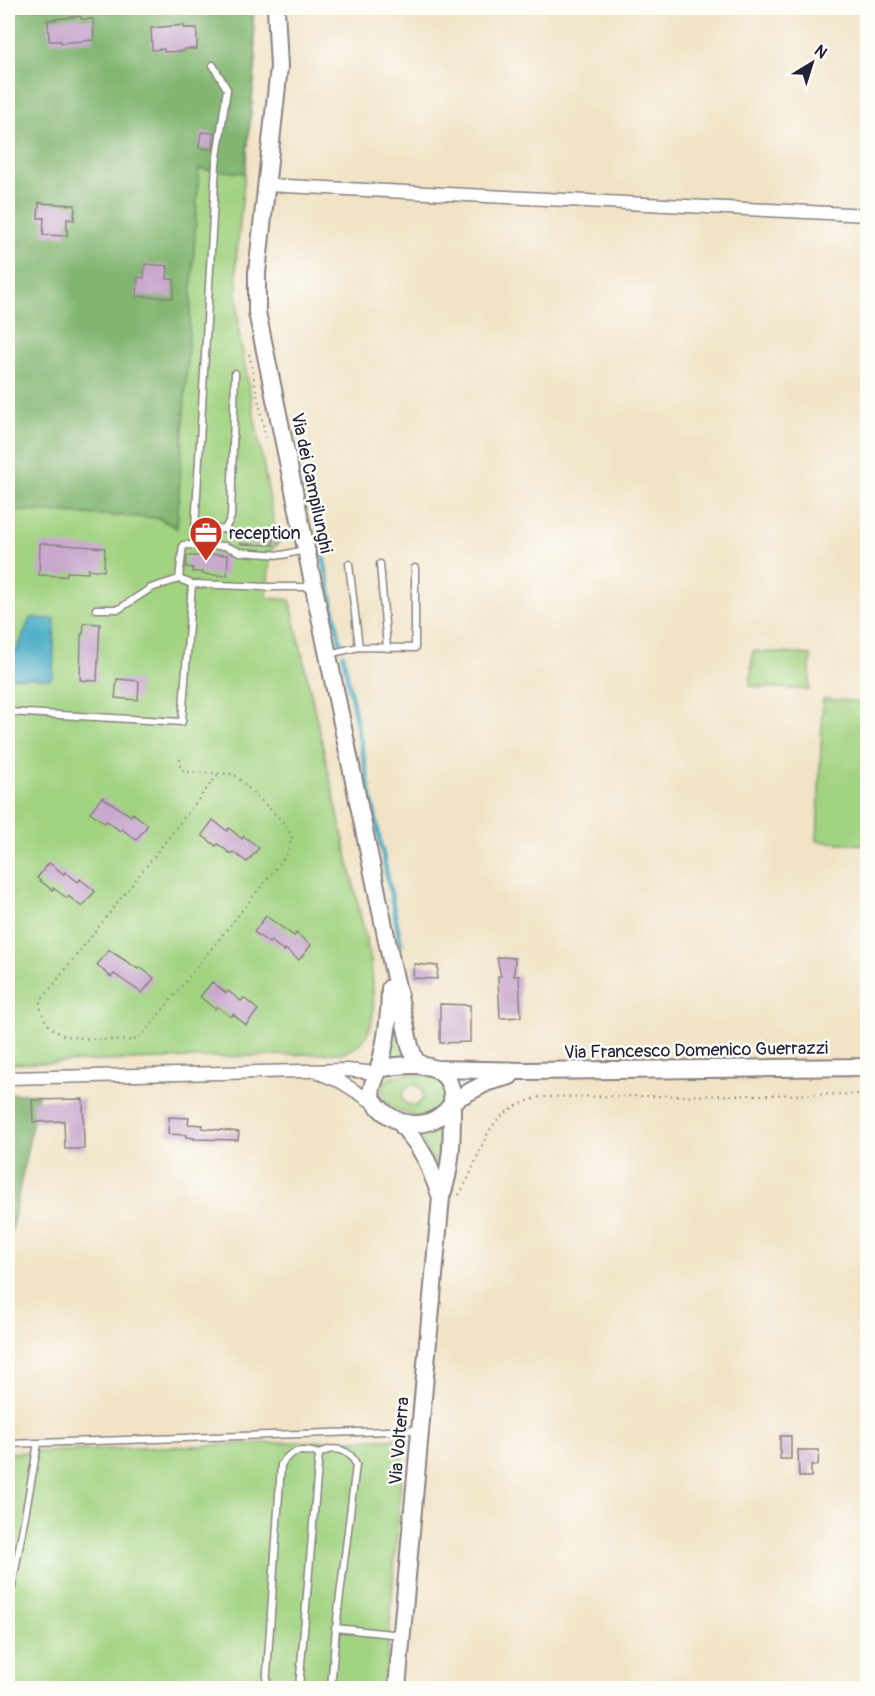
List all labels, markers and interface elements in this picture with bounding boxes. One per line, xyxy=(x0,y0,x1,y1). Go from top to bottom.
north arrow xyxy=(782,33,842,93)
text: N xyxy=(810,41,831,63)
street label: Via dei Campilunghi xyxy=(285,411,338,555)
office icon: reception xyxy=(188,515,224,562)
place label: reception xyxy=(229,522,301,545)
street label: Via Francesco Domenico Guerrazzi xyxy=(564,1037,828,1064)
street label: Via Volterra xyxy=(384,1396,415,1486)

